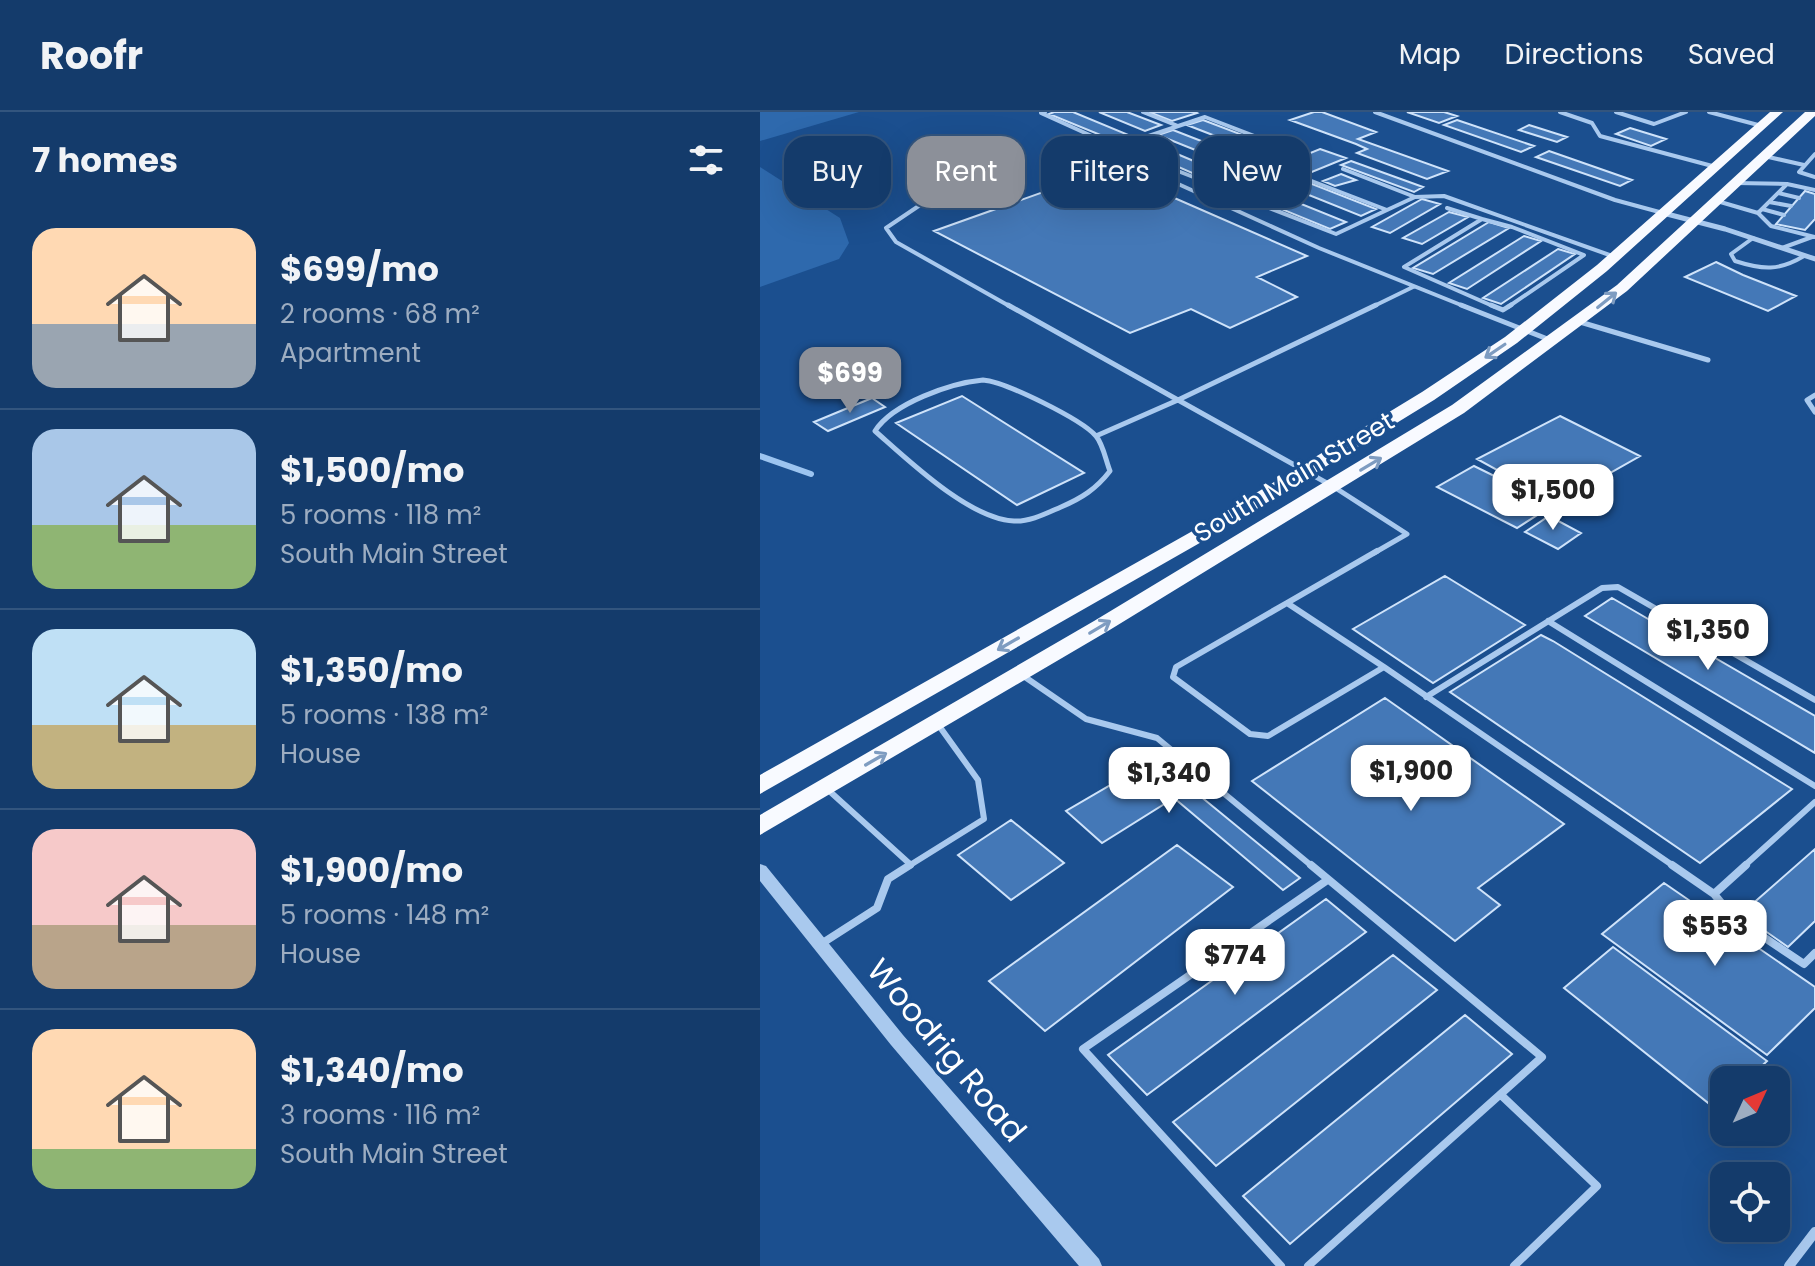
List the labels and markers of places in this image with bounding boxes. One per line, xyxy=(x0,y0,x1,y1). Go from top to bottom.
pin: $699 xyxy=(803,347,897,415)
pin: $1,500 xyxy=(1488,464,1618,532)
pin: $1,350 xyxy=(1643,604,1773,672)
pin: $1,900 xyxy=(1346,745,1476,813)
pin: $1,340 xyxy=(1104,747,1234,815)
pin: $553 xyxy=(1668,900,1762,968)
pin: $774 xyxy=(1188,929,1282,997)

